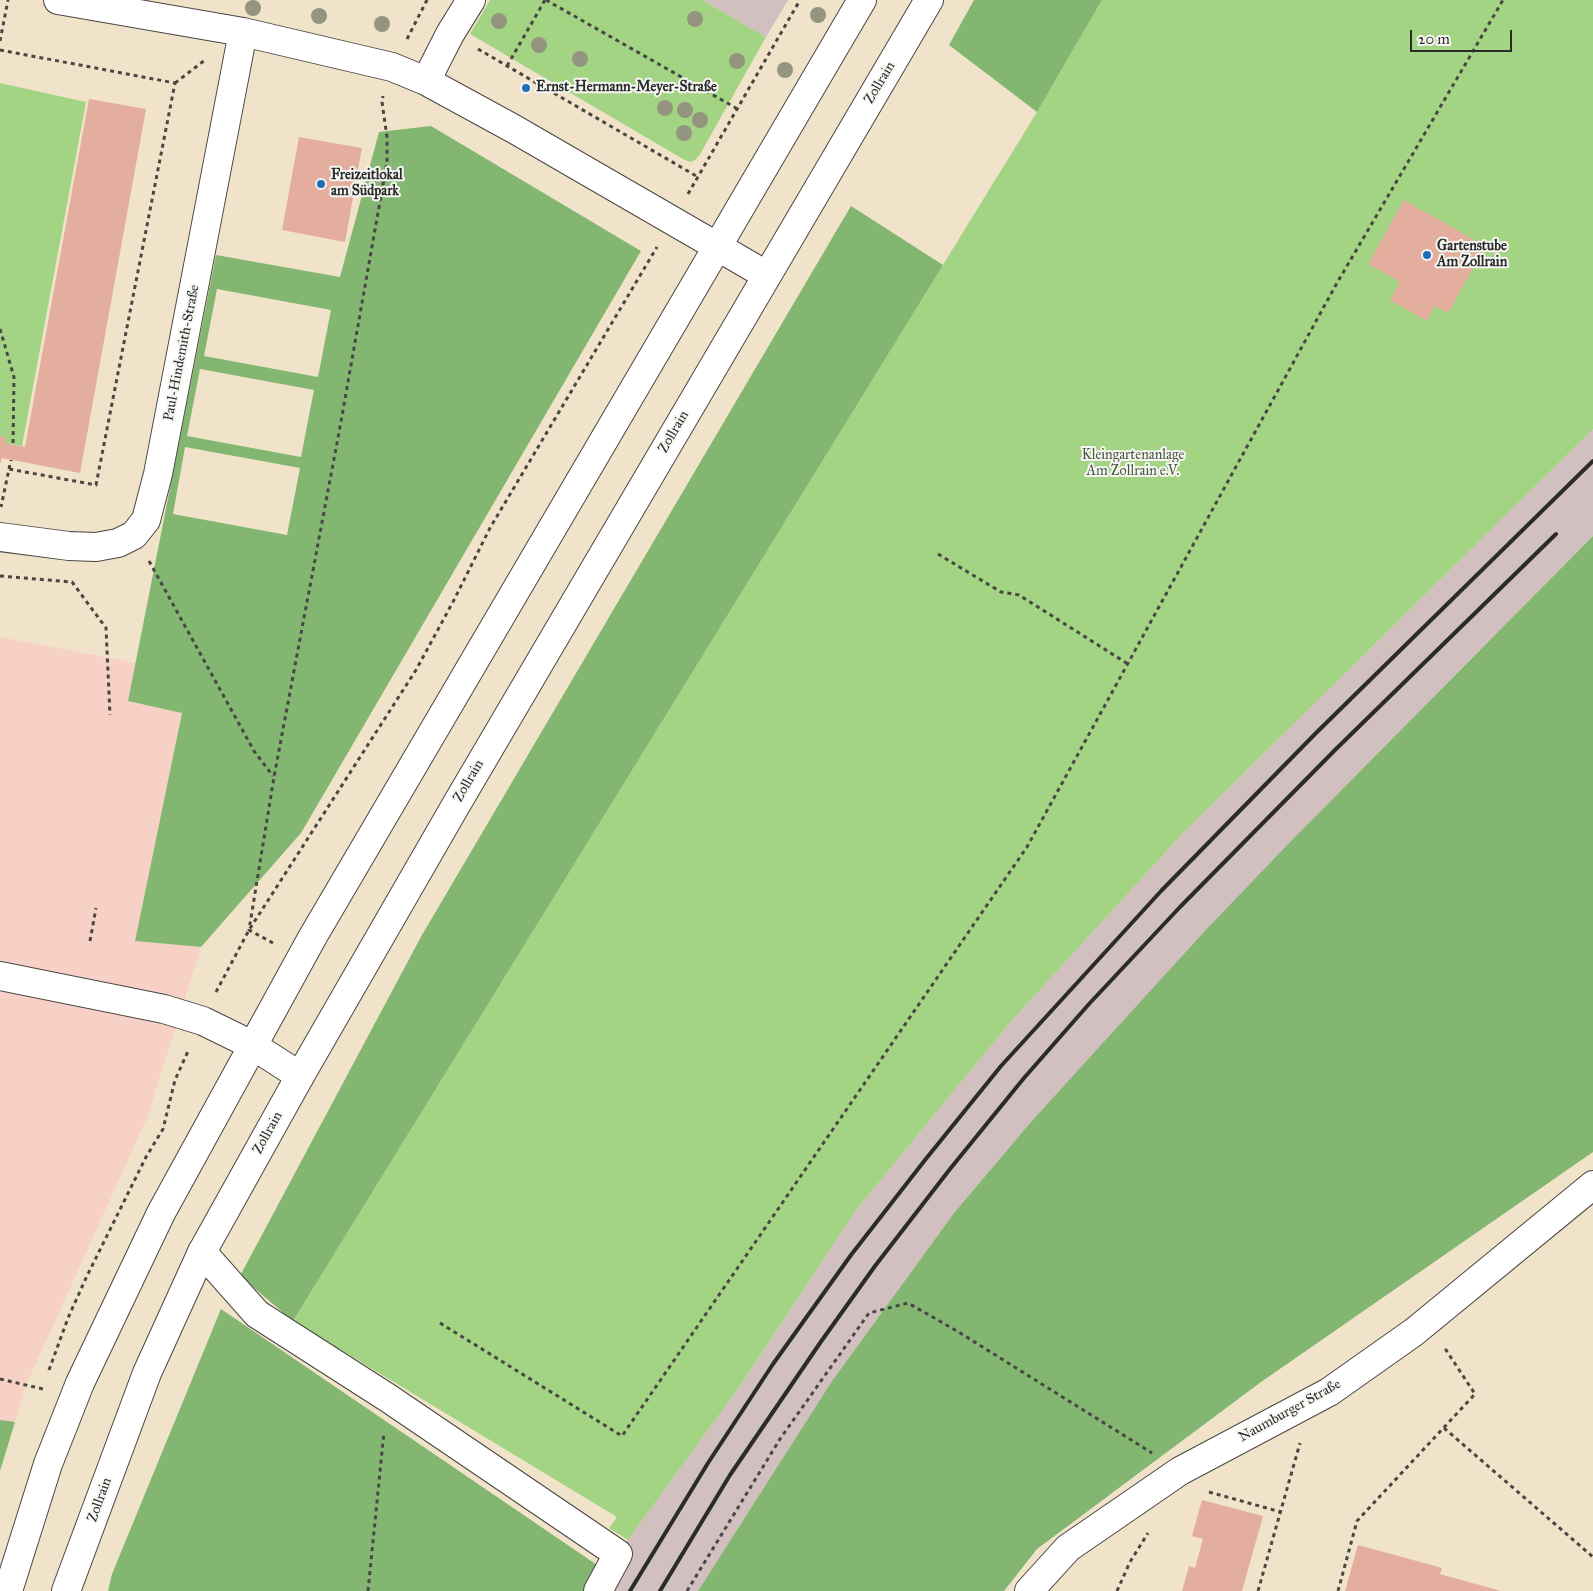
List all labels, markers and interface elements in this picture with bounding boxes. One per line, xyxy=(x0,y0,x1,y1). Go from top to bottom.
scale bar xyxy=(1413,20,1516,52)
text: 20 m xyxy=(1418,30,1450,48)
street label: Zollrain xyxy=(861,59,899,107)
place label: Ernst-Hermann-Meyer-Straße xyxy=(536,80,717,96)
marker: Ernst-Hermann-Meyer-Straße xyxy=(520,82,532,94)
place label: Freizeitlokal am Südpark xyxy=(331,168,403,200)
marker: Freizeitlokal am Südpark xyxy=(315,178,327,190)
place label: Gartenstube Am Zollrain xyxy=(1437,239,1507,272)
marker: Gartenstube Am Zollrain xyxy=(1421,249,1433,261)
street label: Paul-Hindemith-Straße xyxy=(161,283,203,423)
street label: Zollrain xyxy=(655,408,693,456)
park label: Kleingartenanlage Am Zollrain e.V. xyxy=(1082,448,1184,481)
street label: Zollrain xyxy=(450,757,488,805)
street label: Zollrain xyxy=(250,1109,286,1157)
street label: Naumburger Straße xyxy=(1236,1376,1344,1446)
street label: Zollrain xyxy=(84,1476,116,1524)

